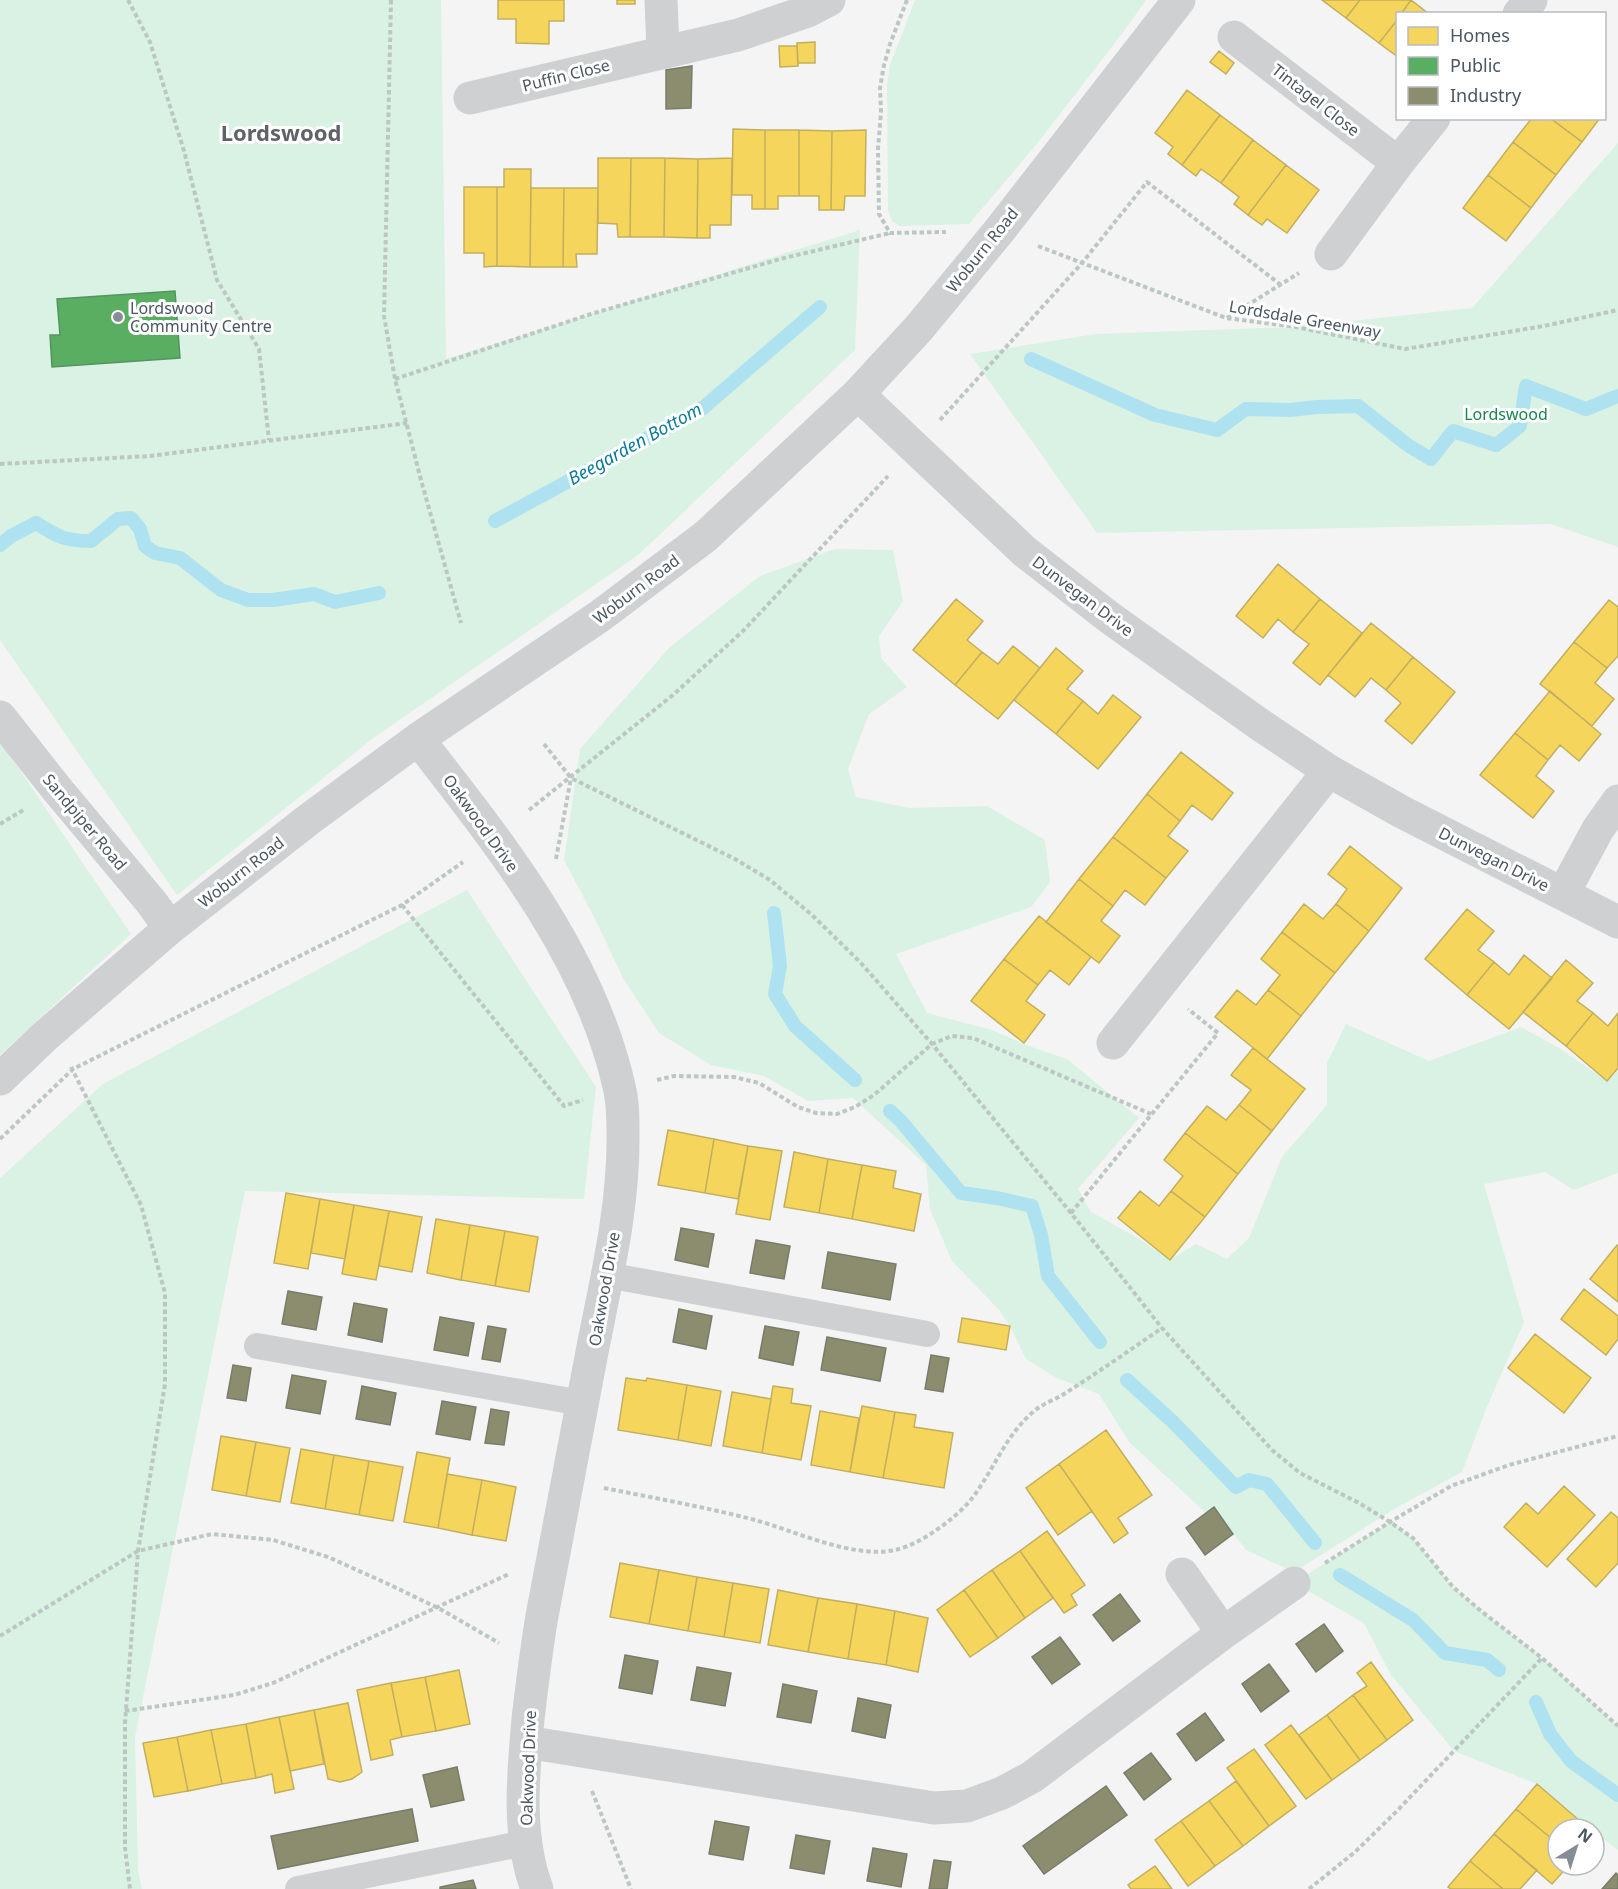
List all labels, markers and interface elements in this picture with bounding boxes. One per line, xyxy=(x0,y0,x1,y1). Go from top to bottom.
legend xyxy=(1396,12,1606,120)
text: Homes xyxy=(1450,23,1510,47)
text: Public xyxy=(1450,53,1501,77)
street label: Puffin Close xyxy=(520,54,612,96)
street label: Tintagel Close xyxy=(1268,59,1364,141)
text: Industry xyxy=(1450,83,1522,107)
district label: Lordswood xyxy=(221,117,341,147)
street label: Woburn Road xyxy=(941,203,1023,297)
street label: Lordsdale Greenway xyxy=(1227,295,1383,343)
place label: Lordswood Community Centre xyxy=(130,297,272,337)
marker: Lordswood Community Centre xyxy=(111,310,125,324)
water label: Beegarden Bottom xyxy=(563,396,706,490)
park label: Lordswood xyxy=(1464,403,1548,425)
street label: Woburn Road xyxy=(588,549,684,629)
street label: Dunvegan Drive xyxy=(1028,551,1138,641)
street label: Sandpiper Road xyxy=(38,769,132,875)
street label: Oakwood Drive xyxy=(438,770,524,876)
street label: Dunvegan Drive xyxy=(1435,822,1553,896)
street label: Woburn Road xyxy=(194,832,288,912)
street label: Oakwood Drive xyxy=(583,1230,625,1348)
street label: Oakwood Drive xyxy=(515,1710,541,1826)
north arrow xyxy=(1546,1817,1606,1877)
text: N xyxy=(1573,1823,1597,1848)

